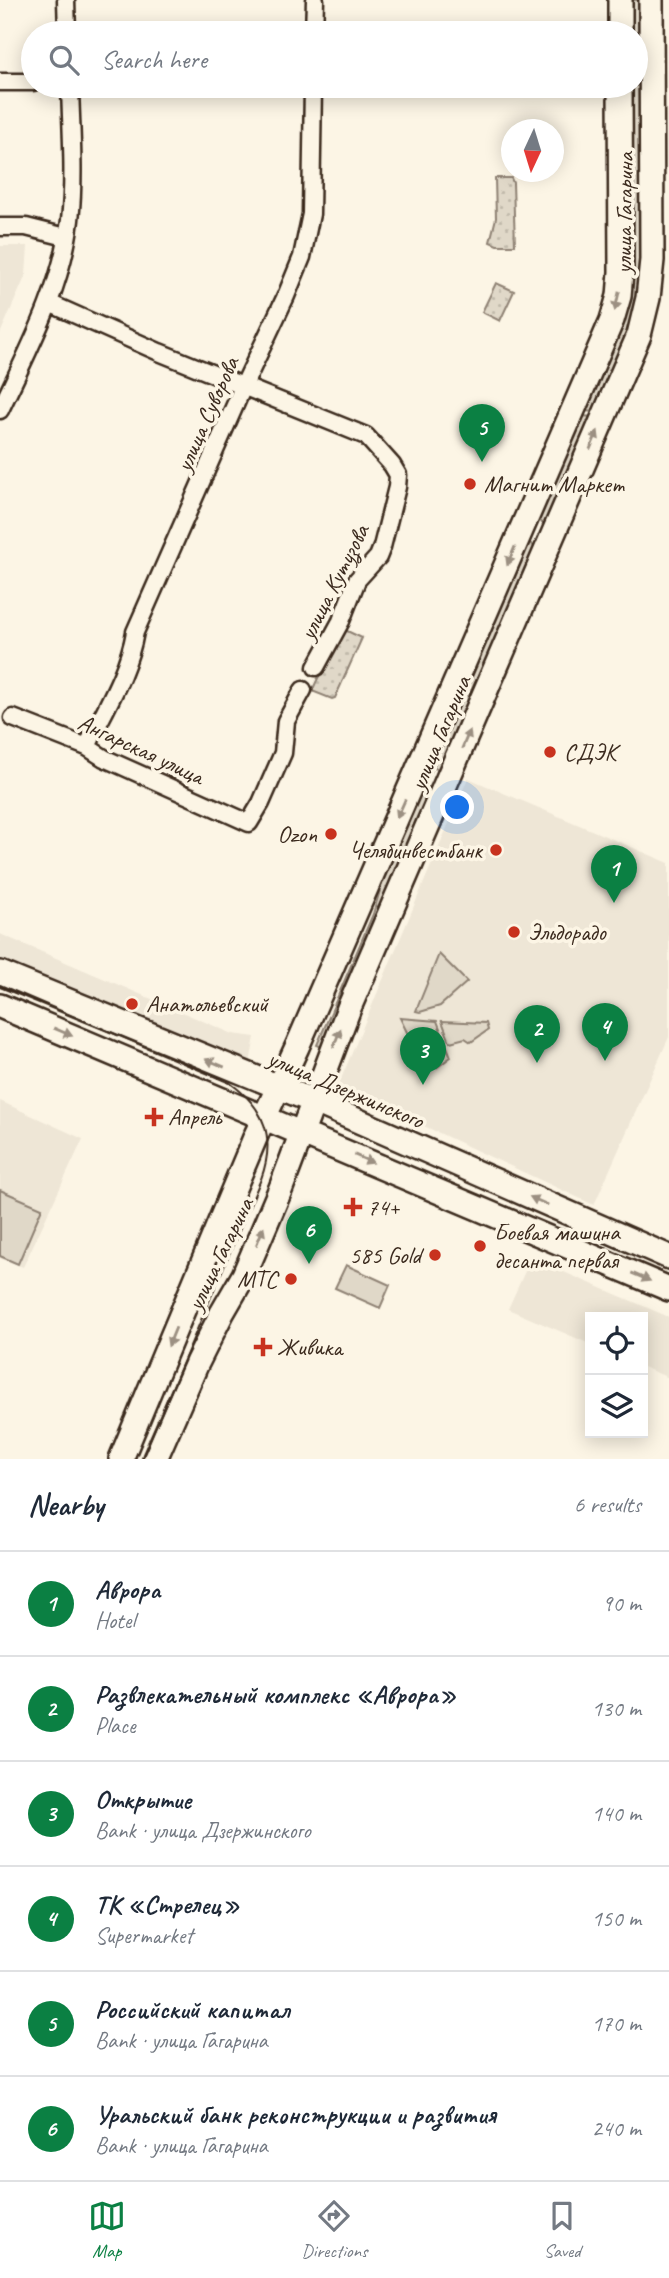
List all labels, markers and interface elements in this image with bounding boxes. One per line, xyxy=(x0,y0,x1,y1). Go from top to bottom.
search box xyxy=(21,21,648,98)
icon: search xyxy=(45,41,83,79)
text: Search here xyxy=(101,43,207,76)
north arrow xyxy=(501,119,564,182)
street label: улица Гагарина xyxy=(608,150,640,276)
one-way arrow xyxy=(612,290,623,312)
street label: улица Суворова xyxy=(168,351,246,478)
pin: 5 xyxy=(459,404,505,462)
one-way arrow xyxy=(589,429,600,450)
place label: Магнит Маркет xyxy=(484,469,625,499)
marker: Магнит Маркет xyxy=(462,476,478,492)
street label: улица Кутузова xyxy=(291,518,377,647)
one-way arrow xyxy=(505,545,516,566)
street label: улица Гагарина xyxy=(402,670,478,797)
street label: Ангарская улица xyxy=(73,707,211,792)
one-way arrow xyxy=(460,728,471,749)
place label: СДЭК xyxy=(564,737,622,767)
marker: СДЭК xyxy=(542,744,558,760)
your location xyxy=(440,790,474,824)
one-way arrow xyxy=(395,799,407,819)
place label: Ozon xyxy=(278,819,317,849)
marker: Ozon xyxy=(323,826,339,842)
place label: Челябинвестбанк xyxy=(349,835,484,865)
marker: Челябинвестбанк xyxy=(488,842,504,858)
pin: 1 xyxy=(591,845,637,903)
place label: Эльдорадо xyxy=(528,917,607,947)
marker: Эльдорадо xyxy=(506,924,522,940)
place label: Анатольевский xyxy=(146,989,270,1019)
marker: Анатольевский xyxy=(124,996,140,1012)
pin: 4 xyxy=(582,1003,628,1061)
pin: 2 xyxy=(514,1005,560,1063)
one-way arrow xyxy=(53,1027,74,1038)
one-way arrow xyxy=(332,1027,343,1048)
pin: 3 xyxy=(400,1027,446,1085)
street label: улица Дзержинского xyxy=(262,1042,430,1136)
one-way arrow xyxy=(204,1057,225,1068)
place label: Апрель xyxy=(168,1102,223,1132)
marker: Апрель xyxy=(146,1109,162,1125)
one-way arrow xyxy=(353,1154,374,1165)
street label: улица Гагарина xyxy=(179,1191,261,1317)
place label: 74+ xyxy=(367,1192,401,1222)
one-way arrow xyxy=(529,1195,549,1207)
marker: 74+ xyxy=(345,1199,361,1215)
pin: 6 xyxy=(286,1206,332,1264)
place label: Боевая машина десанта первая xyxy=(494,1217,621,1275)
one-way arrow xyxy=(255,1226,266,1247)
marker: Боевая машина десанта первая xyxy=(472,1238,488,1254)
place label: 585 Gold xyxy=(349,1240,425,1270)
marker: 585 Gold xyxy=(427,1247,443,1263)
place label: МТС xyxy=(237,1264,279,1294)
marker: МТС xyxy=(283,1271,299,1287)
one-way arrow xyxy=(630,1271,651,1282)
map controls xyxy=(585,1312,648,1438)
button: locate xyxy=(585,1312,648,1375)
one-way arrow xyxy=(166,1327,177,1348)
place label: Живика xyxy=(277,1332,344,1362)
marker: Живика xyxy=(255,1339,271,1355)
button: layers xyxy=(585,1375,648,1438)
text: Nearby xyxy=(28,1486,104,1524)
text: 6 results xyxy=(574,1490,641,1519)
text: Аврора xyxy=(95,1573,160,1606)
text: 1 xyxy=(46,1589,56,1618)
text: 90 m xyxy=(602,1589,641,1618)
text: Hotel xyxy=(95,1606,135,1635)
text: Развлекательный комплекс «Аврора» xyxy=(95,1678,456,1711)
text: 2 xyxy=(46,1694,56,1723)
text: 130 m xyxy=(592,1694,641,1723)
text: Place xyxy=(95,1711,135,1740)
text: Открытие xyxy=(95,1783,191,1816)
text: 3 xyxy=(46,1799,56,1828)
text: 140 m xyxy=(592,1799,641,1828)
text: Bank · улица Дзержинского xyxy=(95,1816,311,1845)
text: ТК «Стрелец» xyxy=(95,1888,240,1921)
text: 4 xyxy=(46,1904,56,1933)
text: 150 m xyxy=(592,1904,641,1933)
text: Supermarket xyxy=(95,1921,193,1950)
text: Российский капитал xyxy=(95,1993,289,2026)
text: 5 xyxy=(46,2009,56,2038)
text: 170 m xyxy=(592,2009,641,2038)
text: Bank · улица Гагарина xyxy=(95,2026,268,2055)
text: Уральский банк реконструкции и развития xyxy=(95,2098,496,2131)
text: 6 xyxy=(46,2114,56,2143)
text: 240 m xyxy=(592,2114,641,2143)
text: Bank · улица Гагарина xyxy=(95,2131,268,2160)
tab: Map xyxy=(88,2197,126,2263)
tab: Directions xyxy=(301,2197,368,2263)
tab: Saved xyxy=(543,2197,581,2263)

